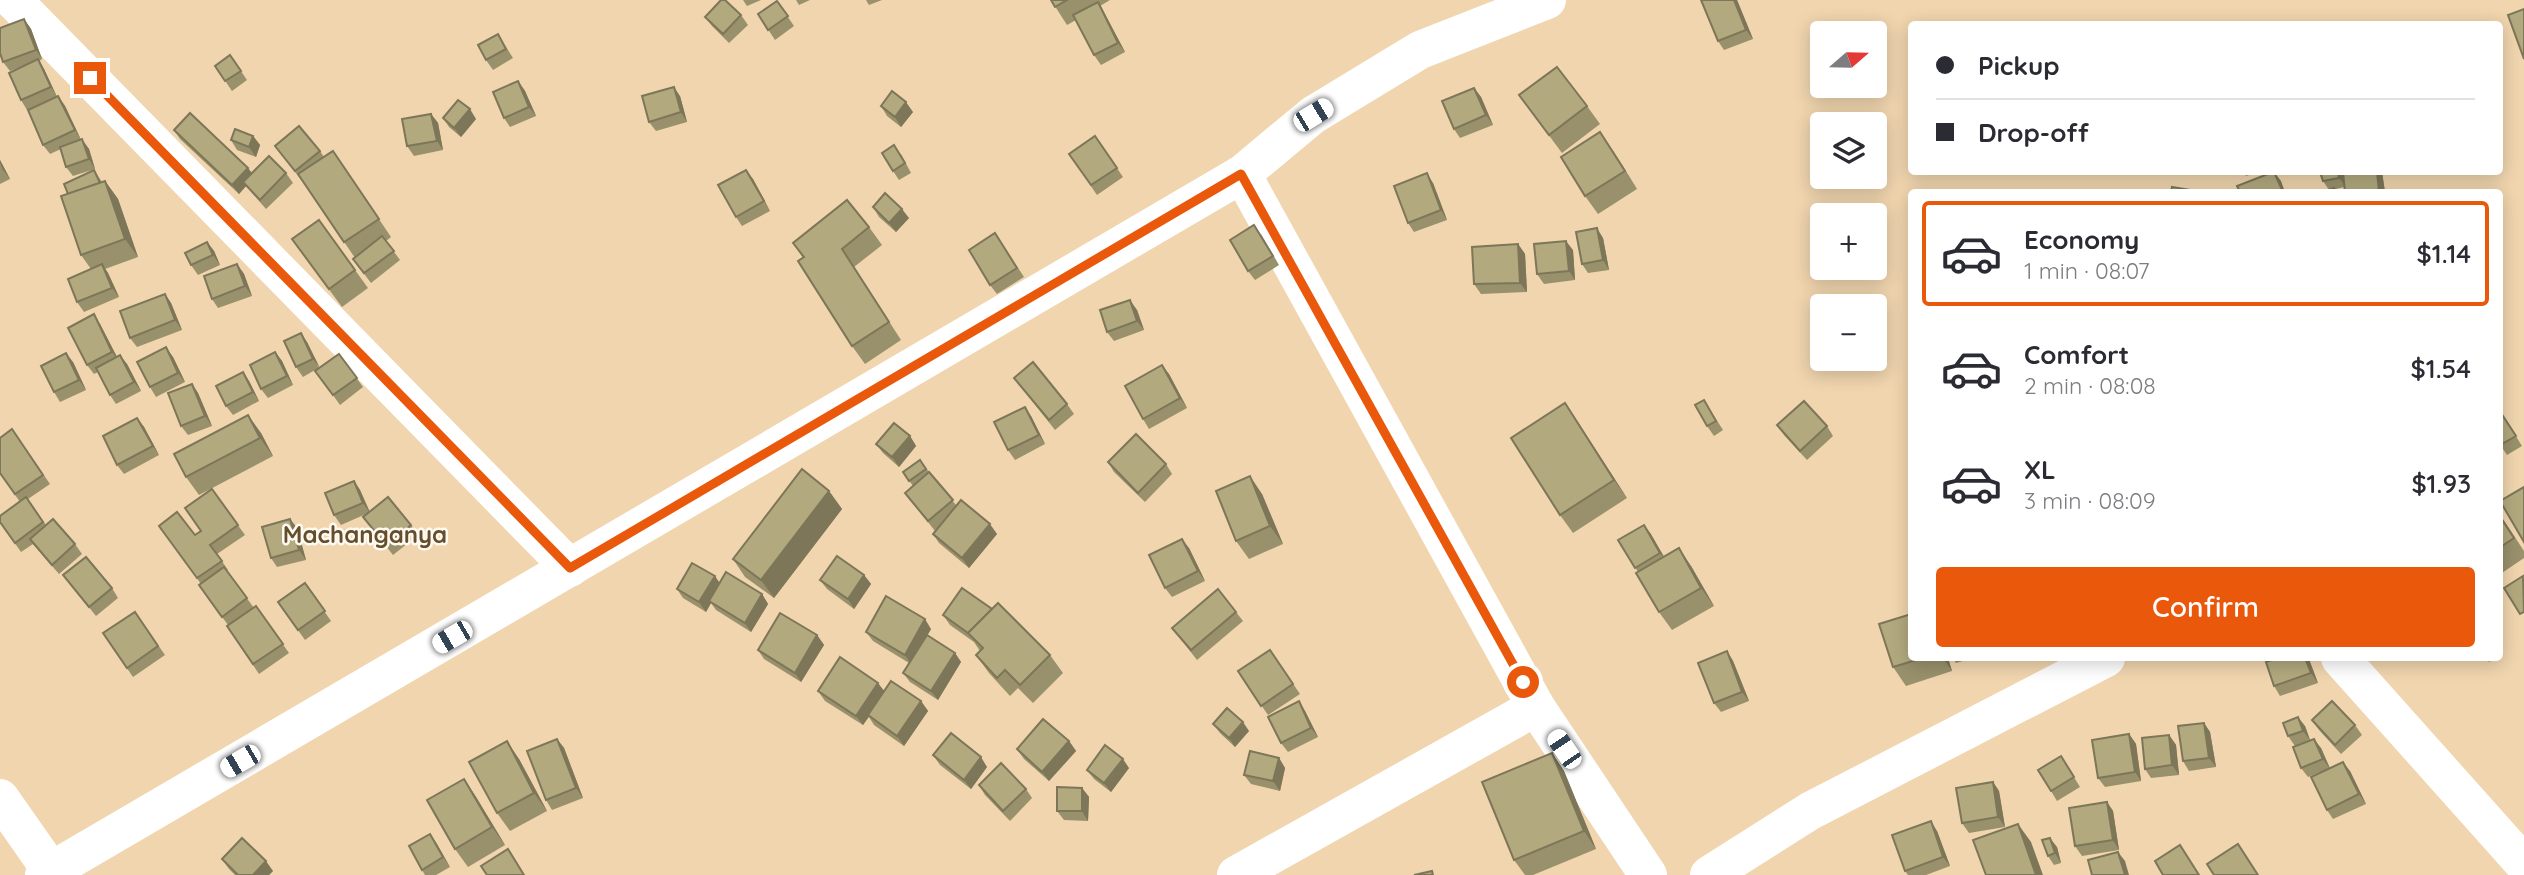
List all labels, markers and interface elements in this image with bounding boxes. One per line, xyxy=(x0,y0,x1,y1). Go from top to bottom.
north arrow xyxy=(1810,21,1886,98)
map controls xyxy=(1810,21,1887,371)
text: Pickup xyxy=(1978,49,2060,82)
route end xyxy=(74,62,106,94)
car xyxy=(1290,95,1337,135)
button: layers xyxy=(1810,112,1887,189)
text: Drop-off xyxy=(1978,116,2089,149)
button: + xyxy=(1810,203,1887,280)
icon: car xyxy=(1940,222,2003,285)
text: Economy xyxy=(2024,223,2139,256)
text: $1.14 xyxy=(2417,237,2471,270)
text: 1 min · 08:07 xyxy=(2024,256,2150,285)
button: − xyxy=(1810,294,1887,371)
icon: car xyxy=(1940,337,2003,400)
text: Comfort xyxy=(2024,338,2129,371)
text: $1.54 xyxy=(2410,352,2471,385)
text: 2 min · 08:08 xyxy=(2024,371,2156,400)
icon: car xyxy=(1940,452,2003,515)
text: XL xyxy=(2024,453,2056,486)
text: $1.93 xyxy=(2411,467,2471,500)
text: 3 min · 08:09 xyxy=(2024,486,2156,515)
district label: Machanganya xyxy=(283,519,447,549)
button: Confirm xyxy=(1936,567,2475,647)
car xyxy=(429,617,476,657)
route start xyxy=(1507,666,1539,698)
car xyxy=(1544,726,1585,772)
car xyxy=(217,741,264,781)

